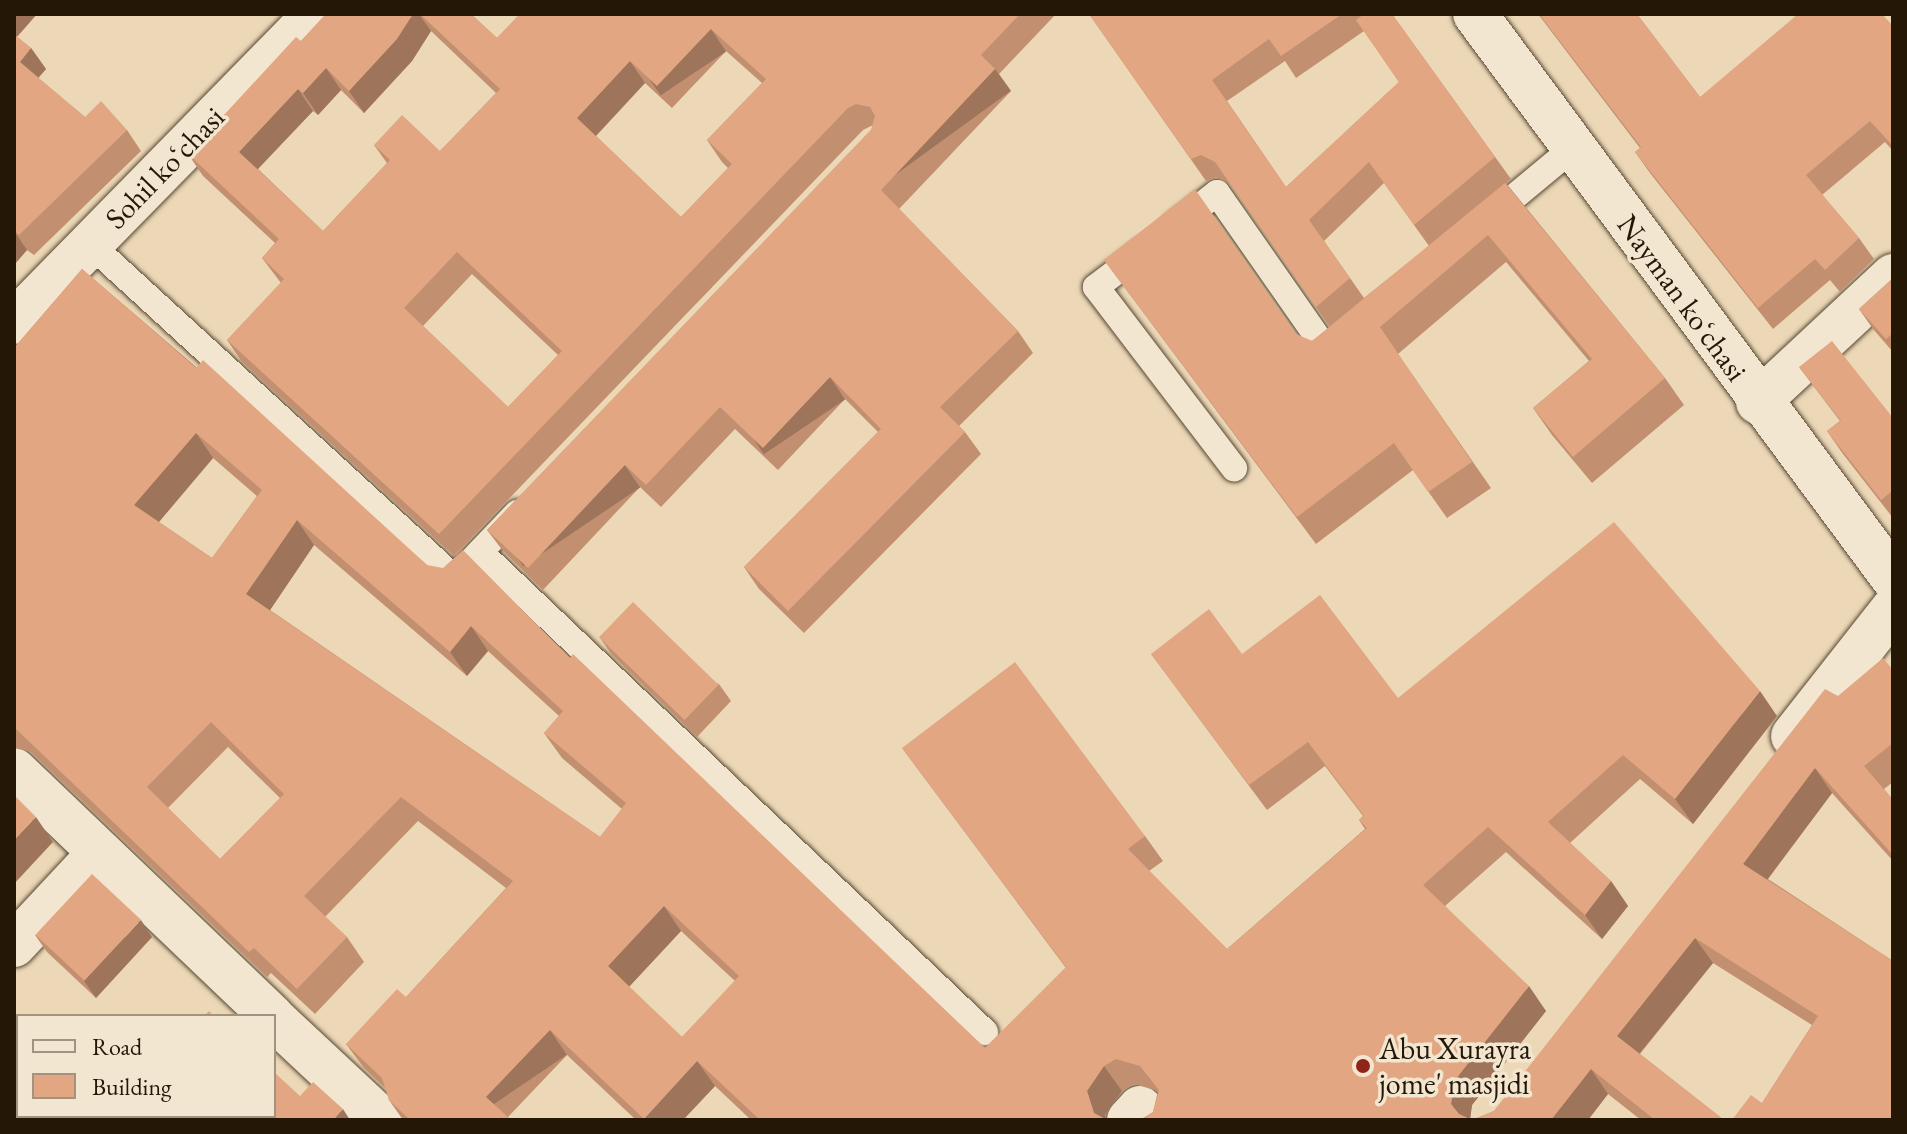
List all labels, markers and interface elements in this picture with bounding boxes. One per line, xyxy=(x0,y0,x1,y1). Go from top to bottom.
street label: Sohil koʻchasi xyxy=(98,99,232,237)
street label: Nayman koʻchasi xyxy=(1609,208,1755,388)
legend xyxy=(16,1014,276,1118)
text: Road xyxy=(92,1031,142,1062)
place label: Abu Xurayra jome' masjidi xyxy=(1379,1031,1531,1102)
marker: Abu Xurayra jome' masjidi xyxy=(1354,1057,1372,1075)
text: Building xyxy=(92,1071,172,1102)

